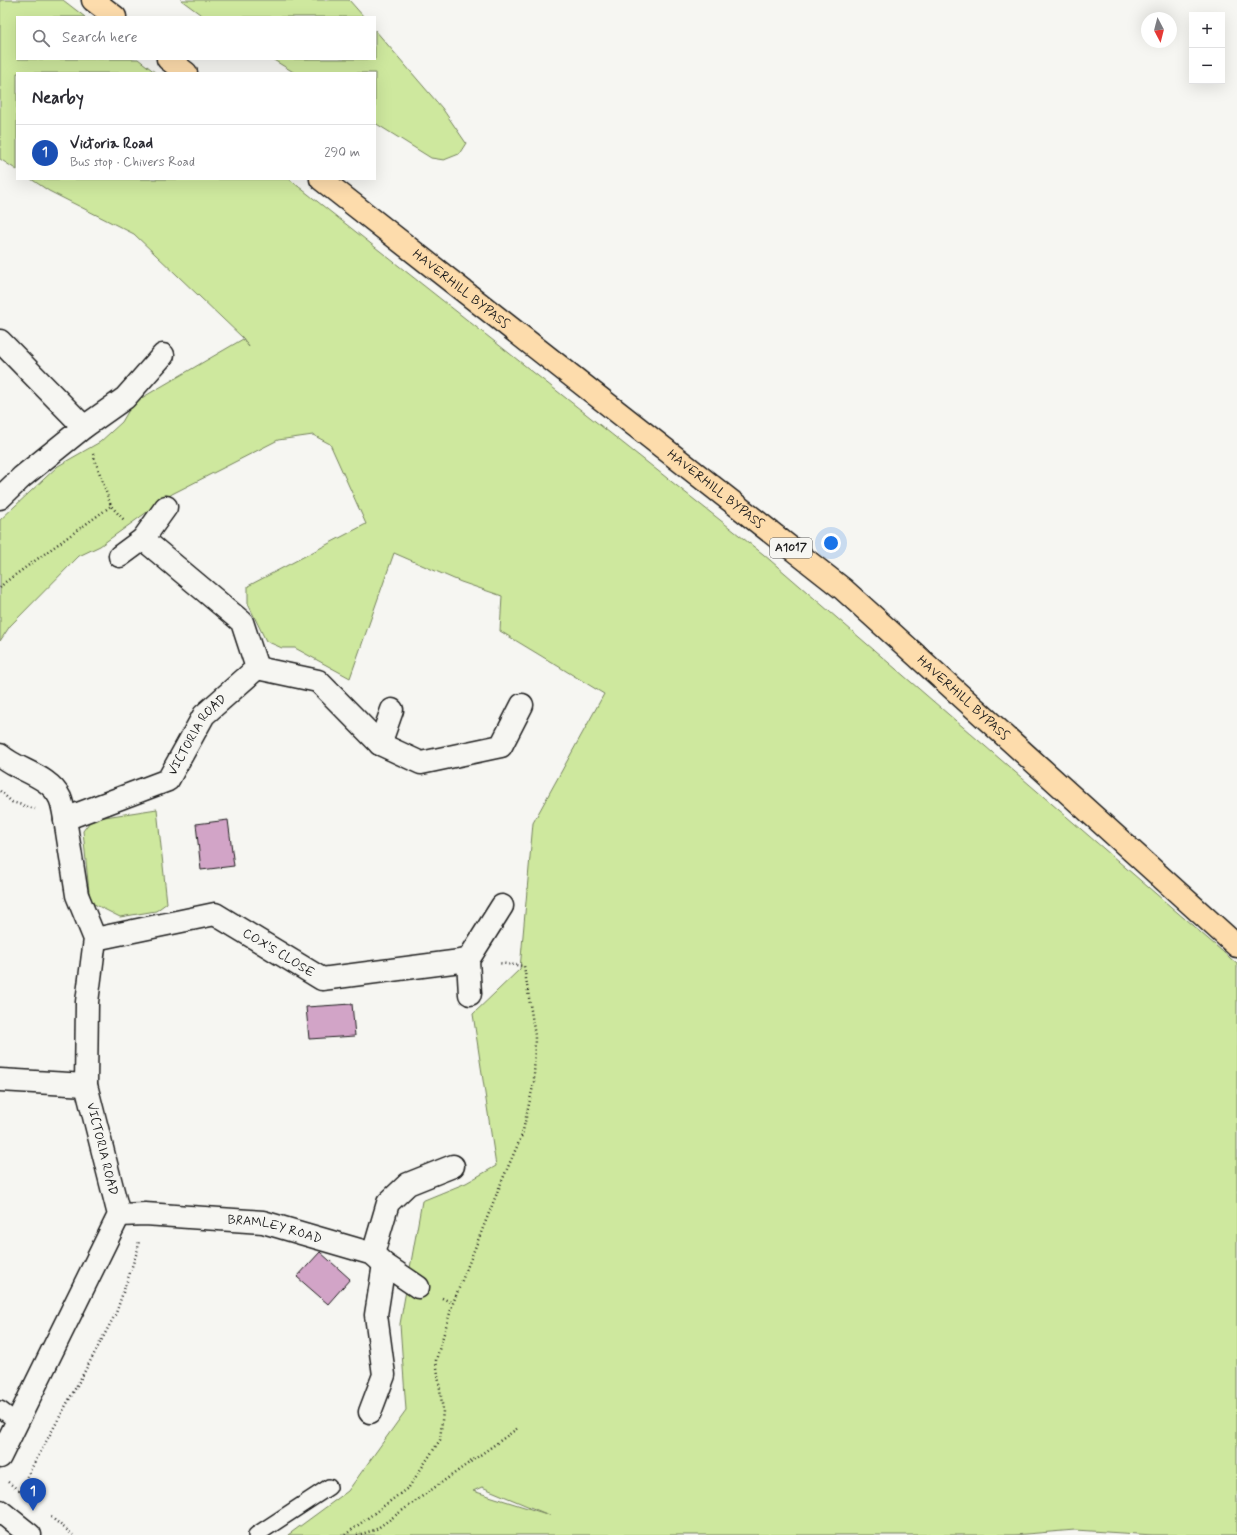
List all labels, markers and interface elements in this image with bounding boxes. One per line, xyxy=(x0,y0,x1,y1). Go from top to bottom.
north arrow xyxy=(1141,12,1177,48)
map controls xyxy=(1189,12,1225,84)
button: + xyxy=(1189,12,1225,48)
search box xyxy=(16,16,376,60)
icon: search xyxy=(30,27,52,49)
text: Search here xyxy=(62,28,138,48)
button: − xyxy=(1189,48,1225,84)
text: Nearby xyxy=(32,87,84,109)
text: Victoria Road xyxy=(70,134,153,154)
text: 1 xyxy=(42,144,48,161)
text: 290 m xyxy=(324,144,360,161)
text: Bus stop · Chivers Road xyxy=(70,154,195,171)
street label: HAVERHILL BYPASS xyxy=(409,246,513,333)
street label: HAVERHILL BYPASS xyxy=(664,446,768,533)
your location xyxy=(821,533,841,553)
road number: A1017 xyxy=(770,538,812,558)
street label: HAVERHILL BYPASS xyxy=(913,652,1013,744)
street label: VICTORIA ROAD xyxy=(164,691,230,778)
street label: COX'S CLOSE xyxy=(239,924,318,981)
street label: VICTORIA ROAD xyxy=(82,1101,122,1197)
street label: BRAMLEY ROAD xyxy=(227,1211,324,1247)
pin: 1 xyxy=(20,1478,46,1511)

